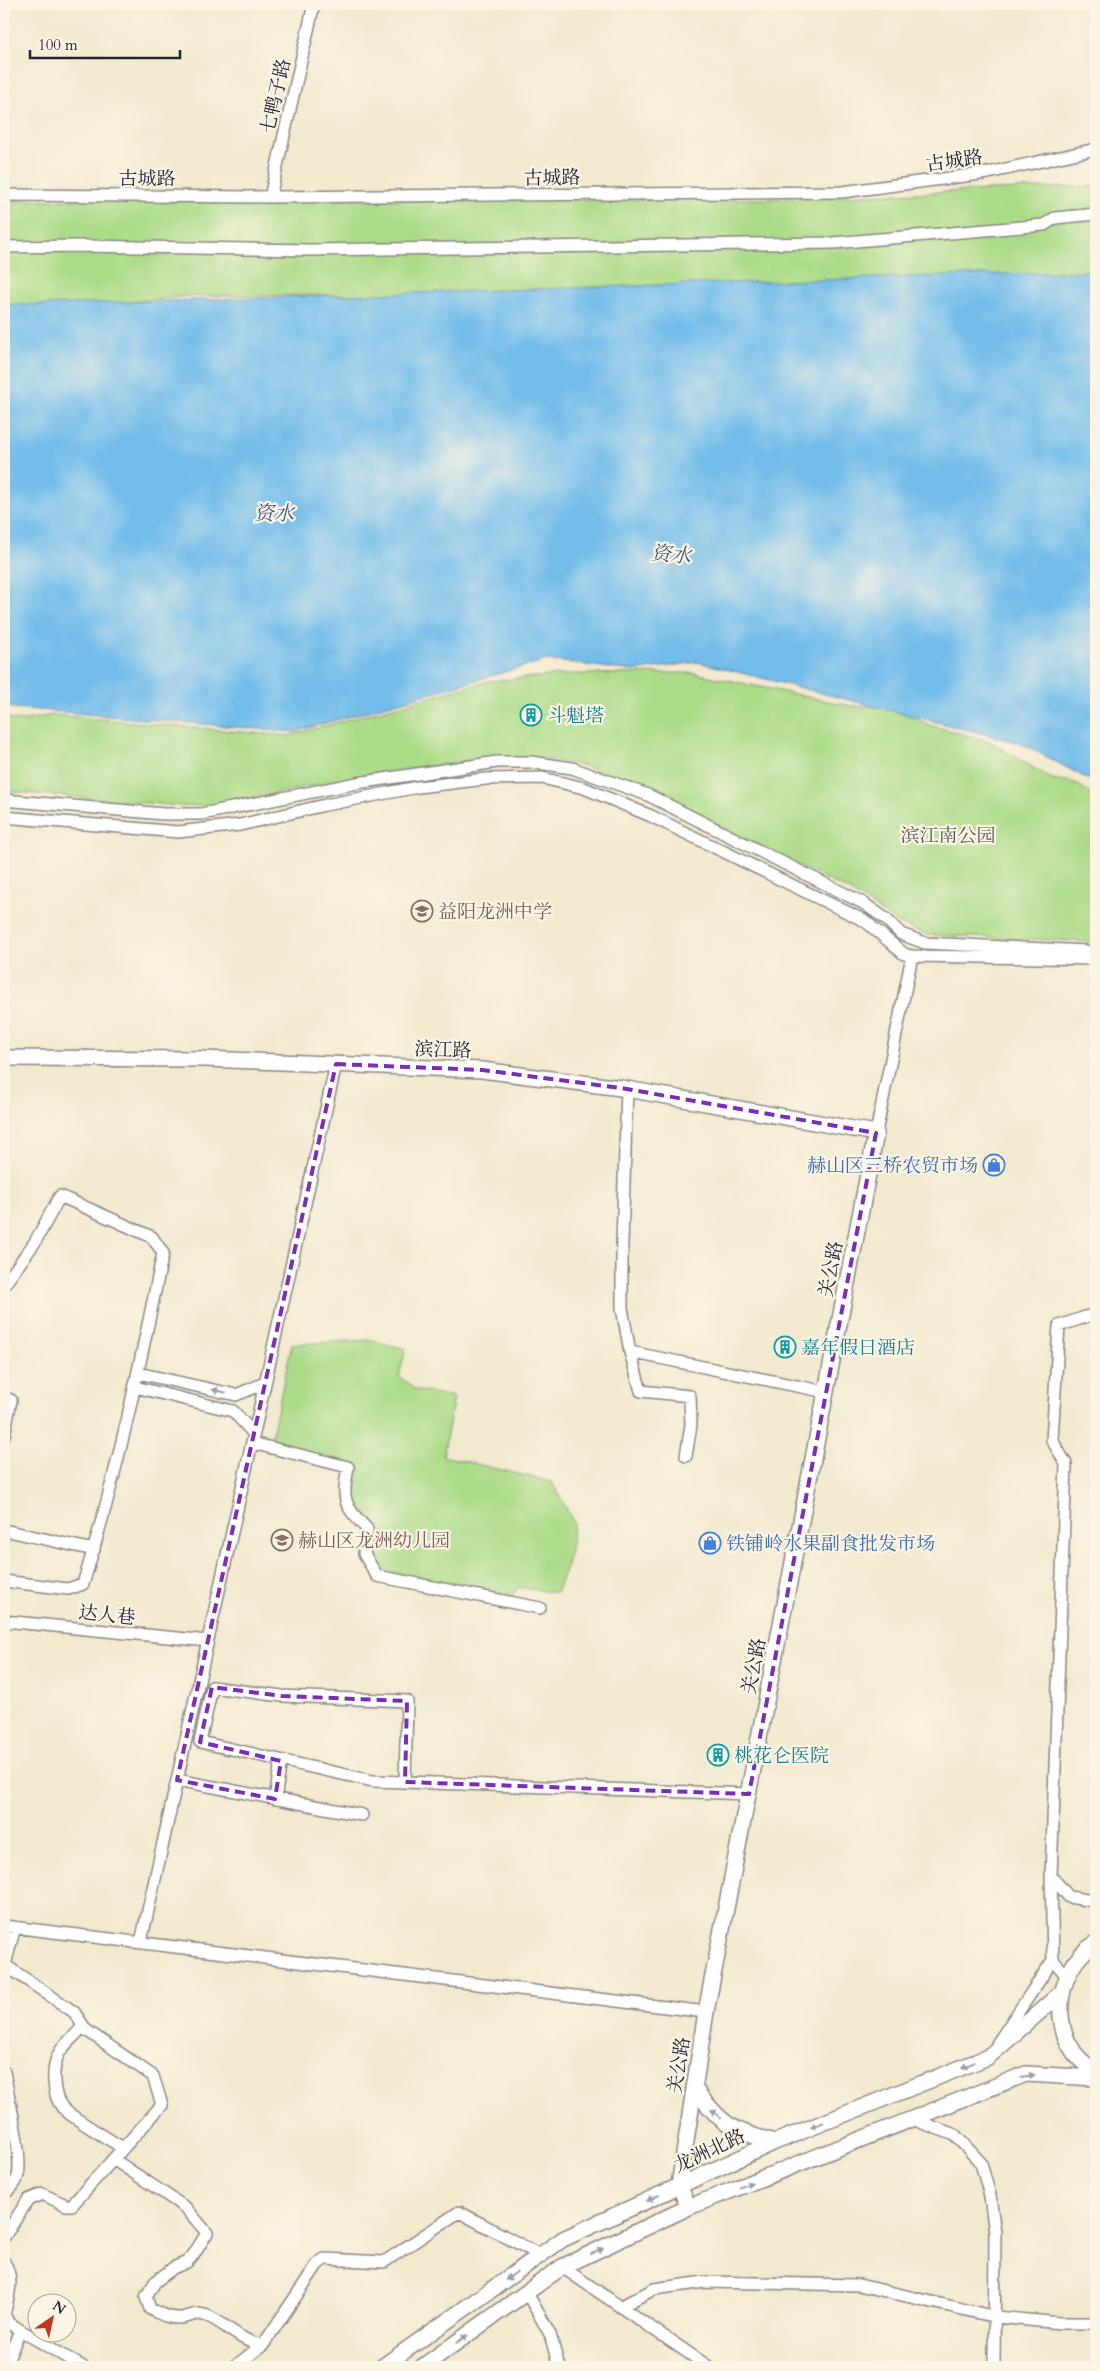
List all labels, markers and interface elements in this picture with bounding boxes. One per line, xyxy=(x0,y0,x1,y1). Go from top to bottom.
scale bar xyxy=(30,28,180,60)
text: 100 m xyxy=(38,35,78,55)
street label: 七鸭子路 xyxy=(255,56,297,136)
street label: 古城路 xyxy=(924,144,984,178)
street label: 古城路 xyxy=(523,165,581,191)
street label: 古城路 xyxy=(118,166,176,192)
water label: 资水 xyxy=(254,500,296,527)
water label: 资水 xyxy=(650,539,694,570)
building icon: 斗魁塔 xyxy=(519,703,543,727)
place label: 斗魁塔 xyxy=(547,703,604,729)
park label: 滨江南公园 xyxy=(900,823,996,849)
school or university icon: 益阳龙洲中学 xyxy=(410,899,434,923)
place label: 益阳龙洲中学 xyxy=(438,899,552,925)
street label: 滨江路 xyxy=(414,1036,472,1064)
place label: 赫山区三桥农贸市场 xyxy=(807,1153,978,1179)
shop icon: 赫山区三桥农贸市场 xyxy=(982,1153,1006,1177)
street label: 关公路 xyxy=(813,1239,849,1300)
building icon: 嘉年假日酒店 xyxy=(773,1335,797,1359)
place label: 嘉年假日酒店 xyxy=(801,1335,915,1361)
one-way arrow xyxy=(212,1387,227,1395)
school or university icon: 赫山区龙洲幼儿园 xyxy=(270,1528,294,1552)
place label: 赫山区龙洲幼儿园 xyxy=(298,1528,450,1554)
shop icon: 铁铺岭水果副食批发市场 xyxy=(698,1531,722,1555)
place label: 铁铺岭水果副食批发市场 xyxy=(726,1531,935,1557)
street label: 达人巷 xyxy=(77,1599,137,1631)
street label: 关公路 xyxy=(736,1636,772,1697)
building icon: 桃花仑医院 xyxy=(706,1743,730,1767)
place label: 桃花仑医院 xyxy=(734,1743,829,1769)
street label: 关公路 xyxy=(662,2035,696,2095)
one-way arrow xyxy=(960,2061,975,2069)
one-way arrow xyxy=(1020,2072,1036,2080)
one-way arrow xyxy=(710,2109,723,2120)
one-way arrow xyxy=(810,2122,824,2130)
street label: 龙洲北路 xyxy=(669,2123,749,2179)
one-way arrow xyxy=(739,2180,753,2188)
one-way arrow xyxy=(646,2194,660,2202)
one-way arrow xyxy=(590,2246,604,2254)
one-way arrow xyxy=(504,2271,518,2281)
north arrow xyxy=(28,2294,78,2344)
text: N xyxy=(49,2296,69,2319)
one-way arrow xyxy=(455,2334,468,2344)

